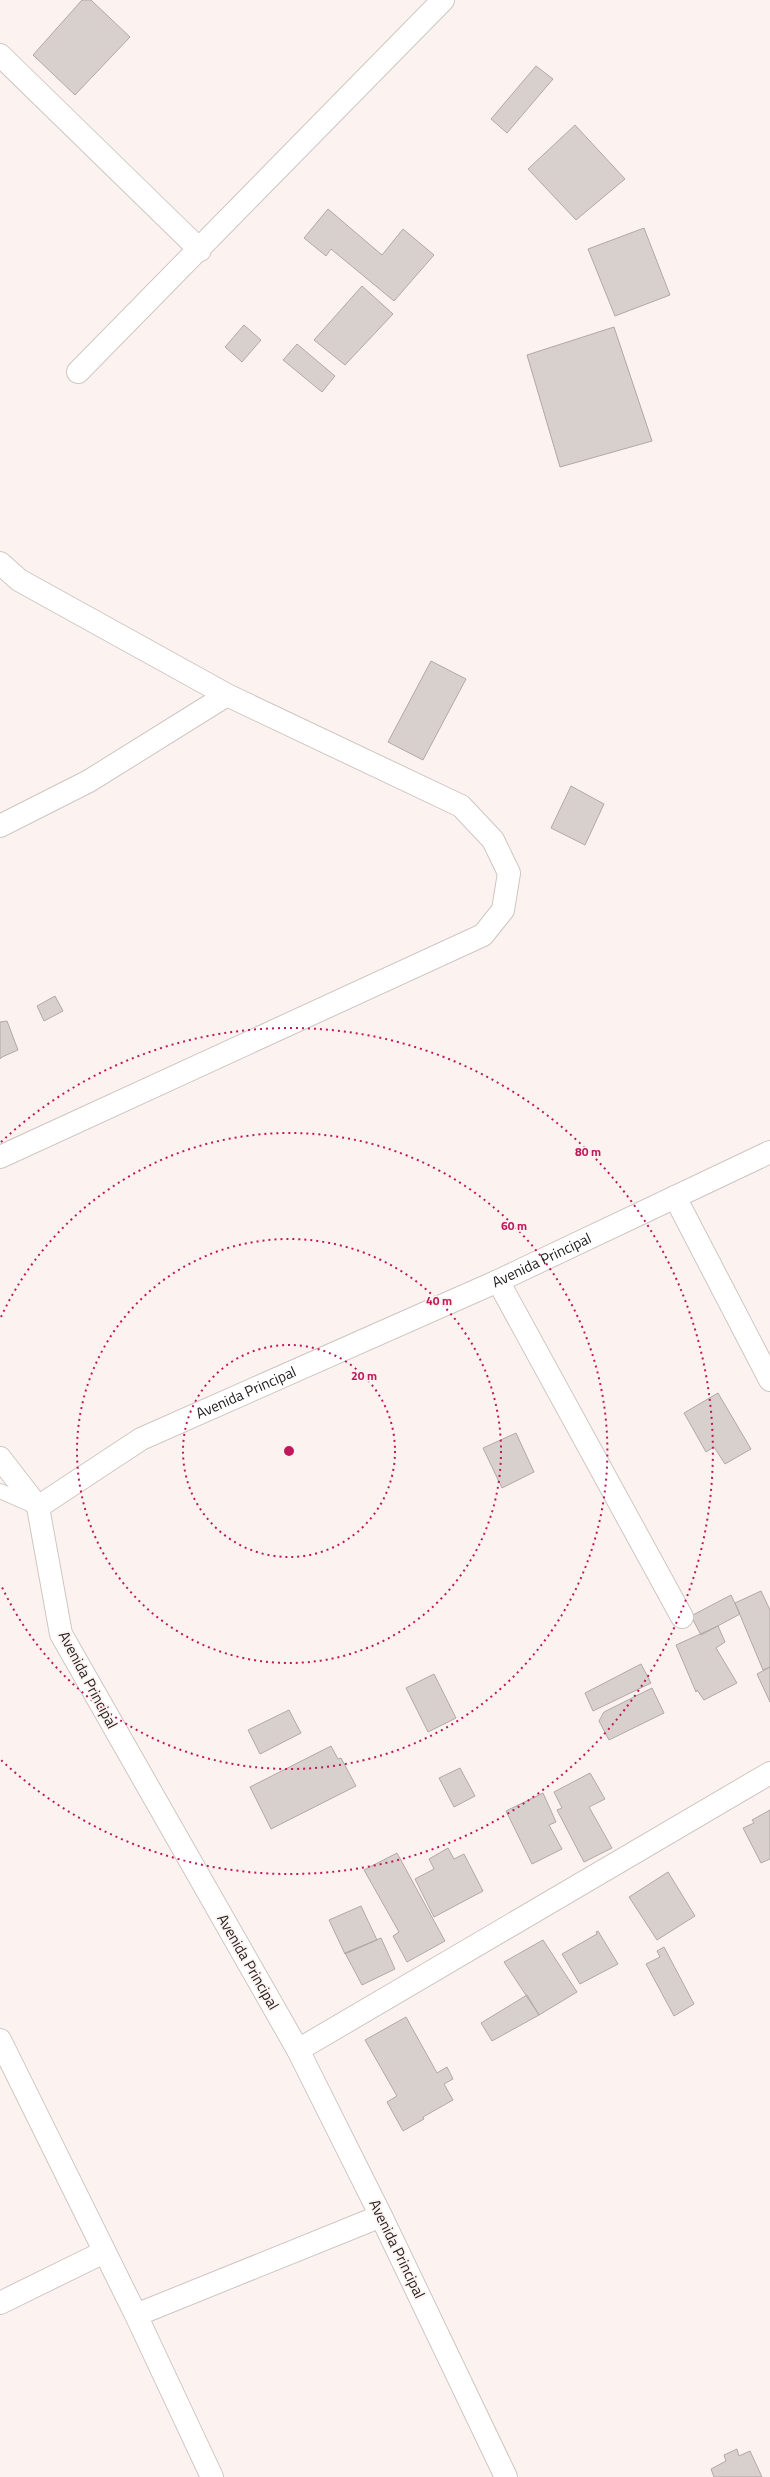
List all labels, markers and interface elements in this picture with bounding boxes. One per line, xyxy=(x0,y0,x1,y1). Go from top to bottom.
text: 80 m xyxy=(575,1142,601,1161)
text: 60 m xyxy=(501,1216,527,1235)
street label: Avenida Principal xyxy=(488,1226,595,1293)
text: 40 m xyxy=(426,1291,452,1310)
street label: Avenida Principal xyxy=(192,1360,300,1424)
text: 20 m xyxy=(351,1366,377,1385)
centre of rings xyxy=(282,1444,296,1458)
street label: Avenida Principal xyxy=(53,1627,124,1733)
street label: Avenida Principal xyxy=(212,1909,285,2014)
street label: Avenida Principal xyxy=(364,2195,431,2302)

